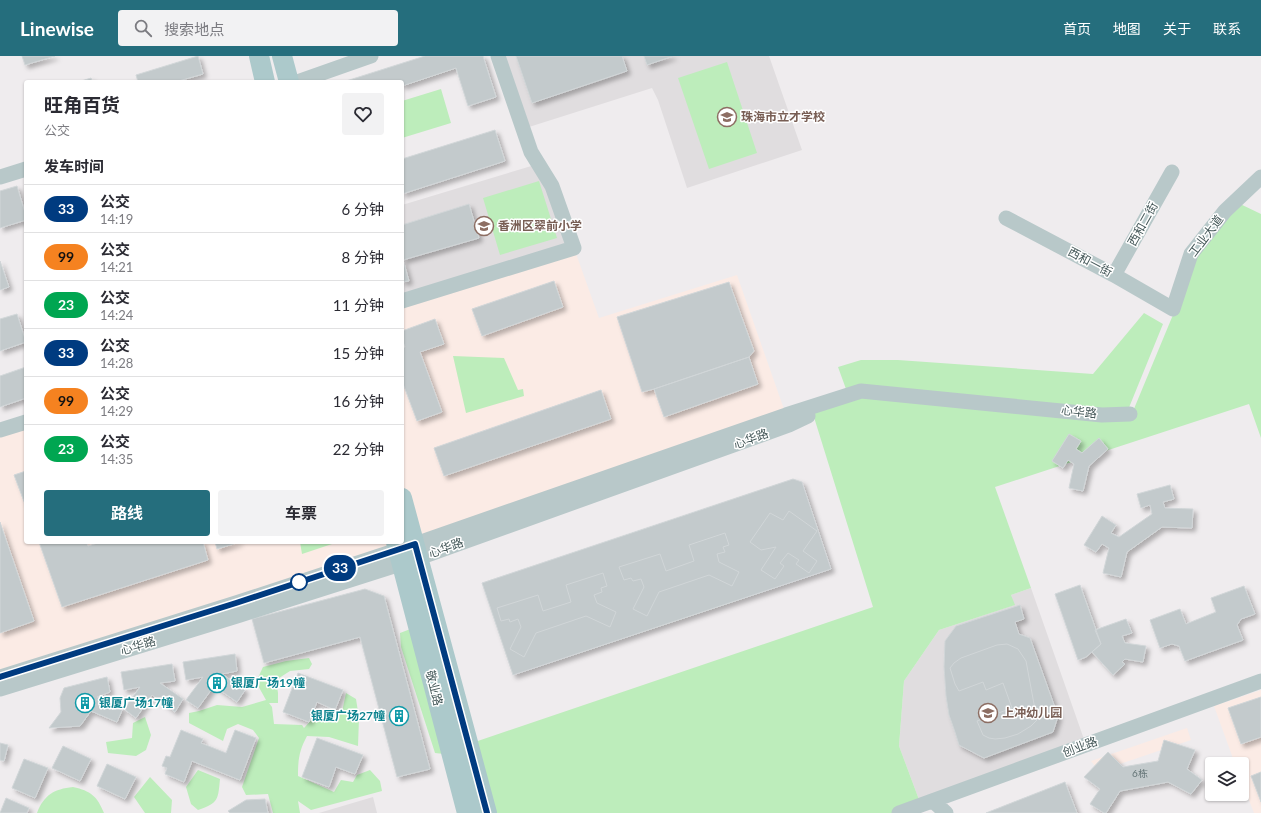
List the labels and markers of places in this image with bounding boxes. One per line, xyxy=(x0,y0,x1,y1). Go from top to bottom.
school or university icon: 珠海市立才学校 xyxy=(716,106,738,128)
place label: 珠海市立才学校 xyxy=(741,109,825,124)
school or university icon: 香洲区翠前小学 xyxy=(473,215,495,237)
place label: 香洲区翠前小学 xyxy=(498,218,582,233)
unlabelled marker xyxy=(290,573,308,591)
building icon: 银厦广场19幢 xyxy=(206,672,228,694)
place label: 银厦广场19幢 xyxy=(231,675,305,690)
building icon: 银厦广场17幢 xyxy=(74,692,96,714)
place label: 银厦广场17幢 xyxy=(99,695,173,710)
school or university icon: 上冲幼儿园 xyxy=(977,702,999,724)
building icon: 银厦广场27幢 xyxy=(388,705,410,727)
place label: 上冲幼儿园 xyxy=(1002,705,1062,720)
place label: 银厦广场27幢 xyxy=(311,708,385,723)

